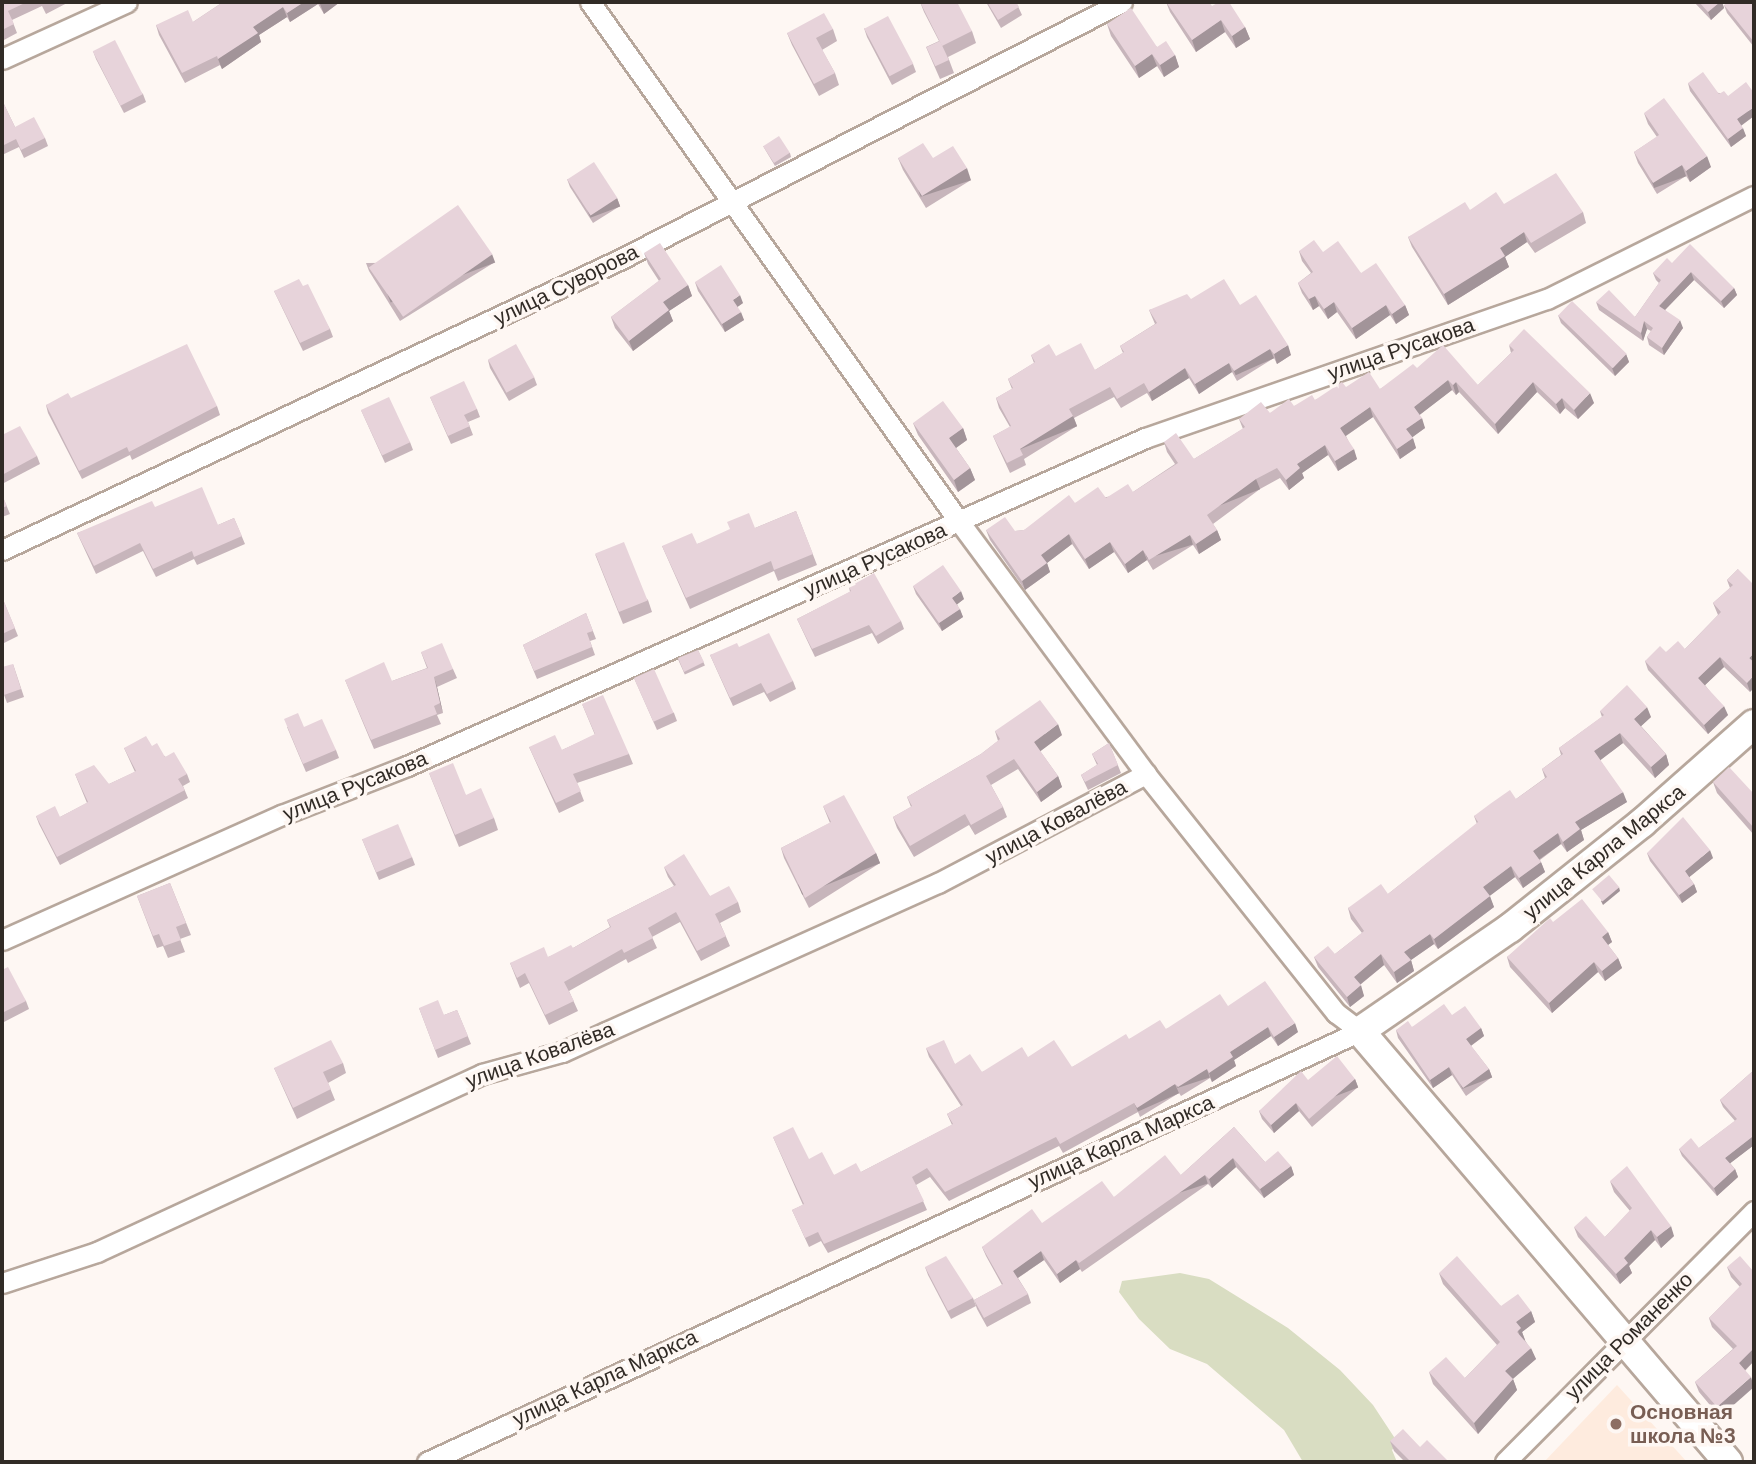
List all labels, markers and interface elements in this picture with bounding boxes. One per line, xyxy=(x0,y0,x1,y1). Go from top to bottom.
street label: улица Суворова xyxy=(490,239,642,331)
street label: улица Русакова xyxy=(1324,312,1478,386)
street label: улица Русакова xyxy=(800,517,950,603)
street label: улица Русакова xyxy=(279,746,431,826)
street label: улица Ковалёва xyxy=(981,774,1131,870)
street label: улица Карла Маркса xyxy=(1518,779,1690,925)
street label: улица Ковалёва xyxy=(462,1016,618,1094)
street label: улица Карла Маркса xyxy=(1024,1090,1218,1194)
street label: улица Романенко xyxy=(1560,1267,1698,1405)
street label: улица Карла Маркса xyxy=(509,1324,701,1432)
place label: Основная школа №3 xyxy=(1630,1399,1736,1449)
marker: Основная школа №3 xyxy=(1608,1416,1624,1432)

